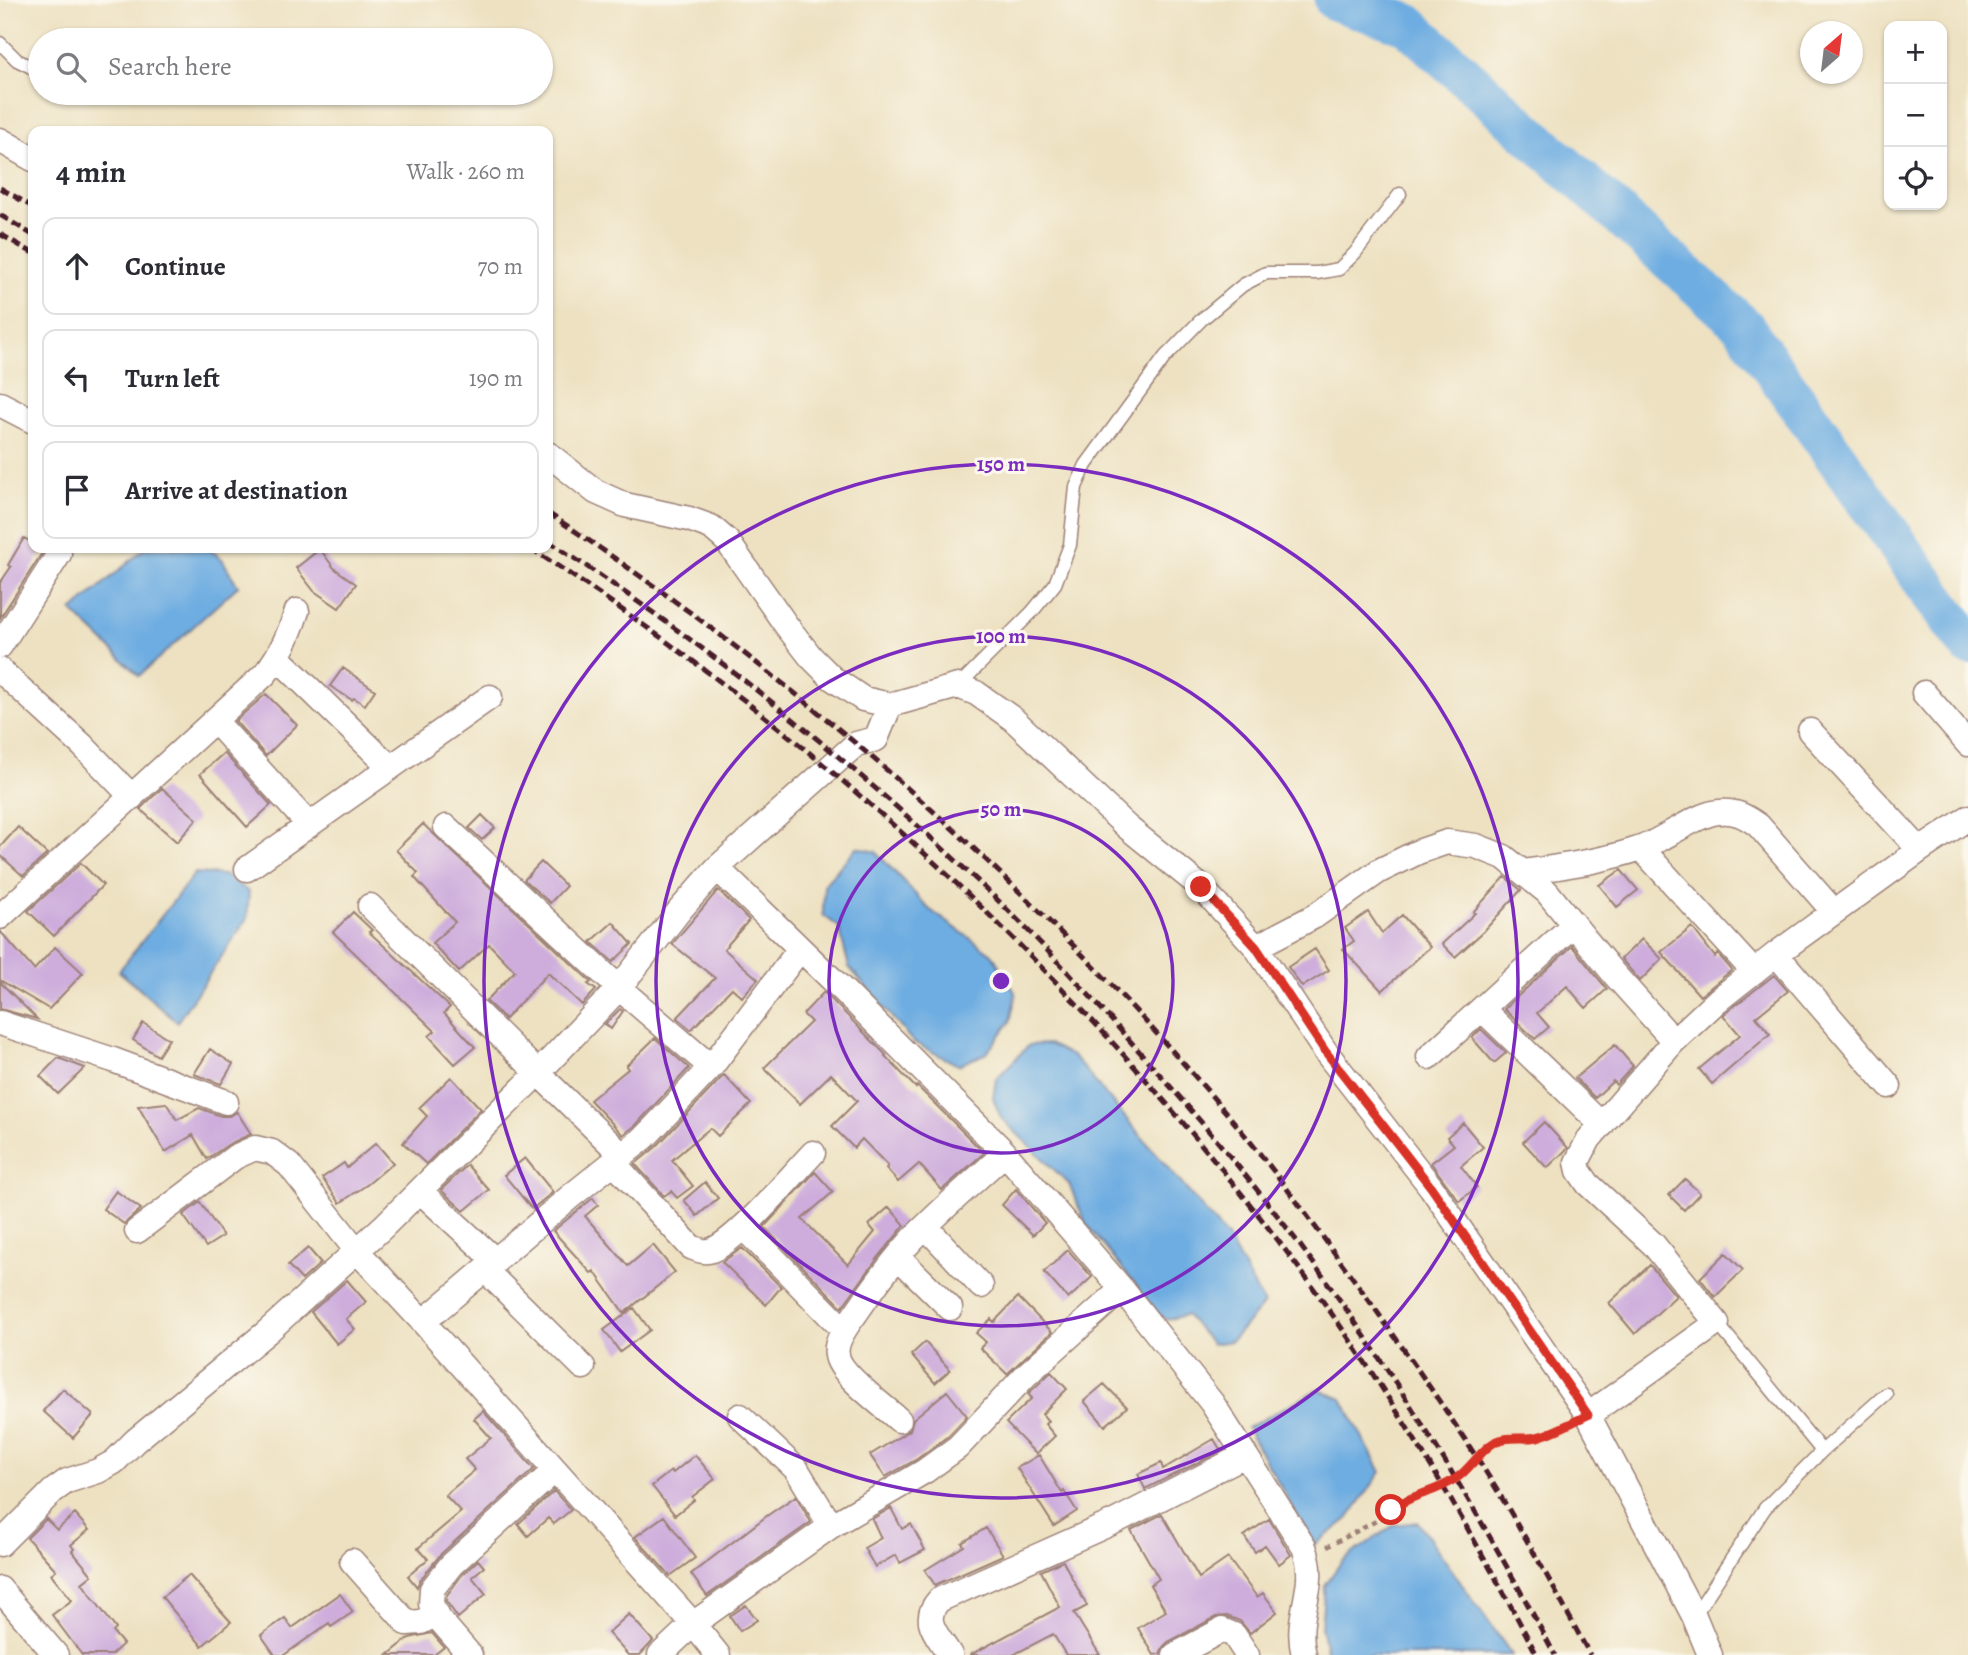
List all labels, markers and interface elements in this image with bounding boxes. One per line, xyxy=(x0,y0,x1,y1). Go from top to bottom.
north arrow xyxy=(1800,21,1863,84)
map controls xyxy=(1884,21,1947,210)
button: + xyxy=(1884,21,1947,84)
search box xyxy=(28,28,553,105)
icon: search xyxy=(52,48,90,86)
text: Search here xyxy=(108,49,232,84)
button: − xyxy=(1884,84,1947,147)
button: locate xyxy=(1884,147,1947,210)
text: 4 min xyxy=(56,152,126,192)
text: Walk · 260 m xyxy=(406,156,525,187)
icon: ahead xyxy=(58,247,96,285)
text: Continue xyxy=(125,249,226,284)
text: 70 m xyxy=(477,251,523,282)
icon: left xyxy=(58,359,96,397)
text: Turn left xyxy=(125,361,220,396)
text: 190 m xyxy=(469,363,523,394)
text: 150 m xyxy=(977,450,1026,478)
icon: arrive xyxy=(58,471,96,509)
text: Arrive at destination xyxy=(125,473,348,508)
text: 100 m xyxy=(976,622,1026,650)
text: 50 m xyxy=(981,795,1022,823)
route end xyxy=(1185,871,1216,902)
centre of rings xyxy=(989,969,1013,993)
route start xyxy=(1375,1494,1406,1525)

